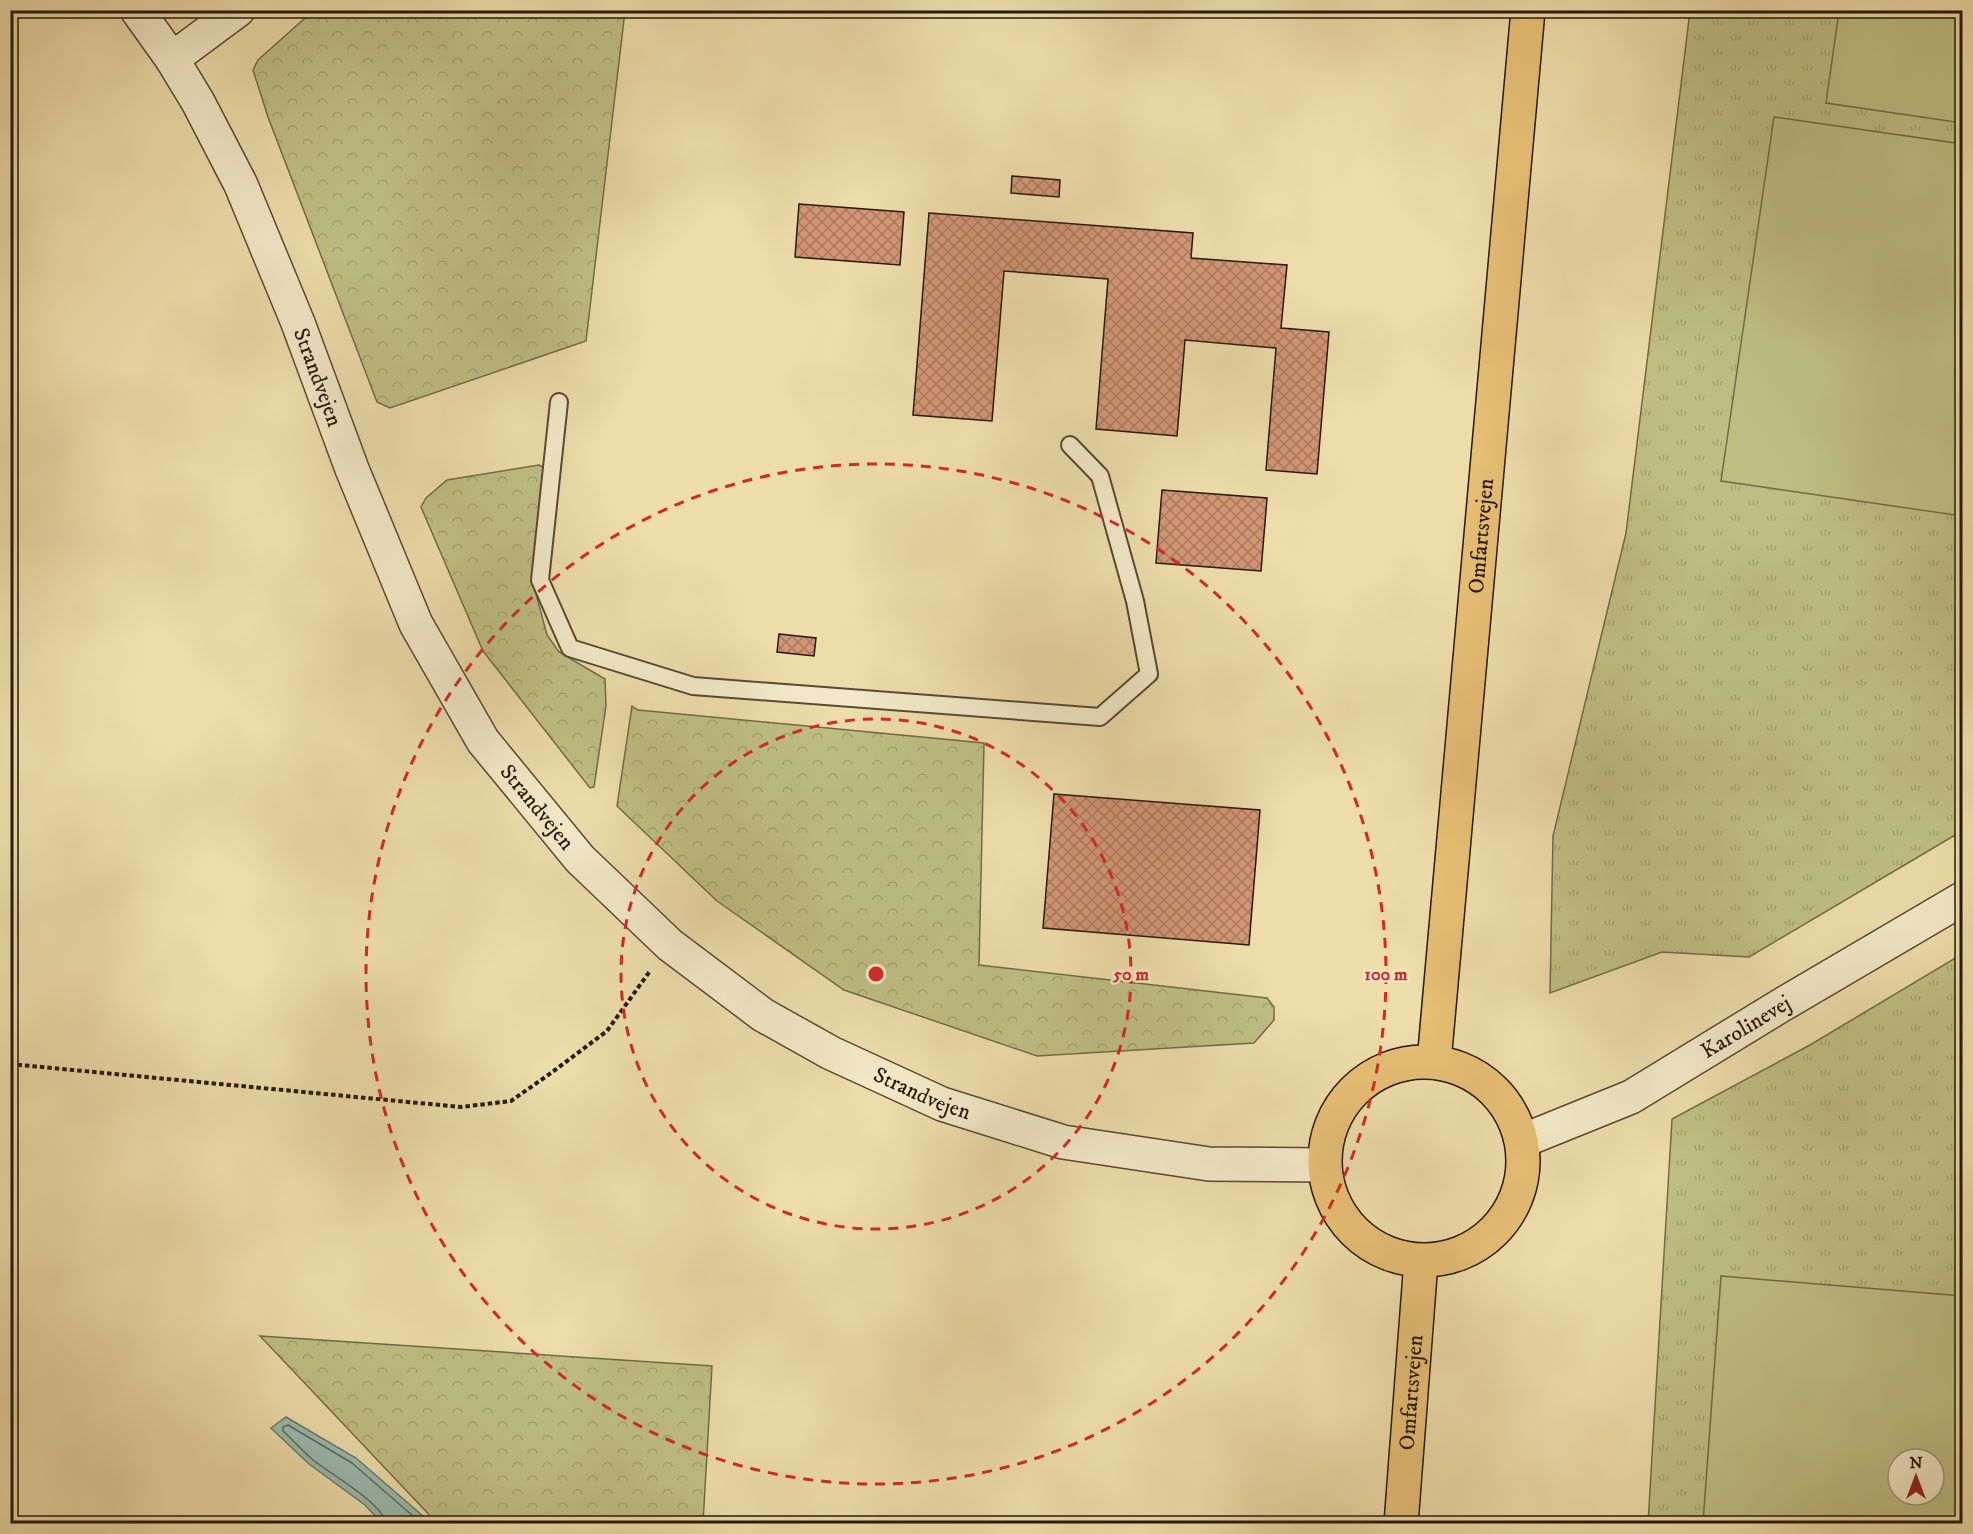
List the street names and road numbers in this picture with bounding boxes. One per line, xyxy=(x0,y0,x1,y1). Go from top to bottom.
street label: Strandvejen xyxy=(287,324,349,431)
street label: Omfartsvejen xyxy=(1462,477,1500,595)
street label: Strandvejen xyxy=(494,759,581,856)
street label: Karolinevej xyxy=(1696,989,1796,1065)
street label: Strandvejen xyxy=(869,1061,975,1126)
street label: Omfartsvejen xyxy=(1393,1333,1429,1451)

